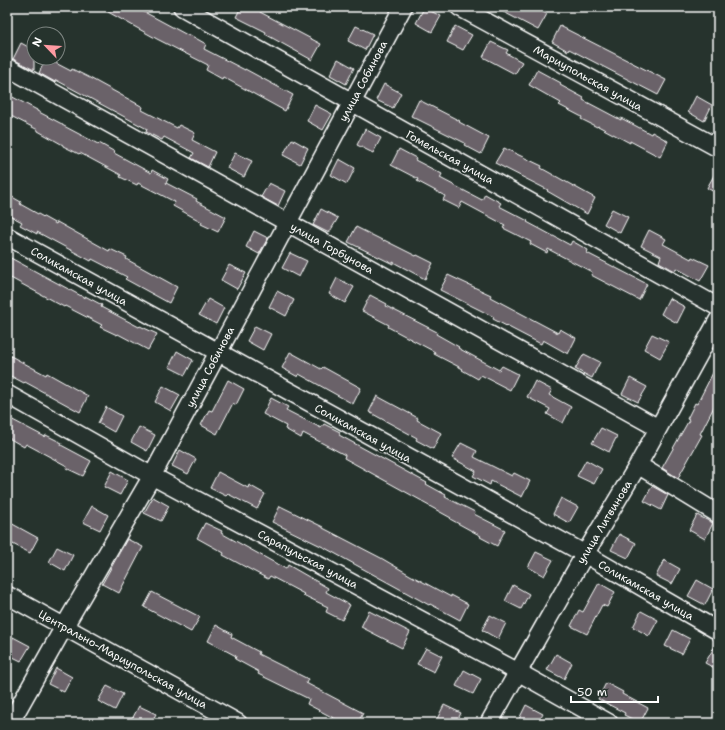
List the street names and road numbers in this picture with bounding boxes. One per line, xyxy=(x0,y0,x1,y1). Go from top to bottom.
street label: улица Собинова xyxy=(336,38,391,124)
street label: Мариупольская улица xyxy=(531,42,645,115)
street label: Гомельская улица xyxy=(403,127,496,188)
street label: улица Горбунова xyxy=(287,219,376,278)
street label: Соликамская улица xyxy=(28,244,130,309)
street label: улица Собинова xyxy=(183,324,238,410)
street label: Соликамская улица xyxy=(312,401,414,466)
street label: улица Литвинова xyxy=(574,477,635,567)
street label: Сарапульская улица xyxy=(255,527,361,592)
street label: Соликамская улица xyxy=(595,557,696,624)
street label: Центрально-Мариупольская улица xyxy=(36,607,210,712)

